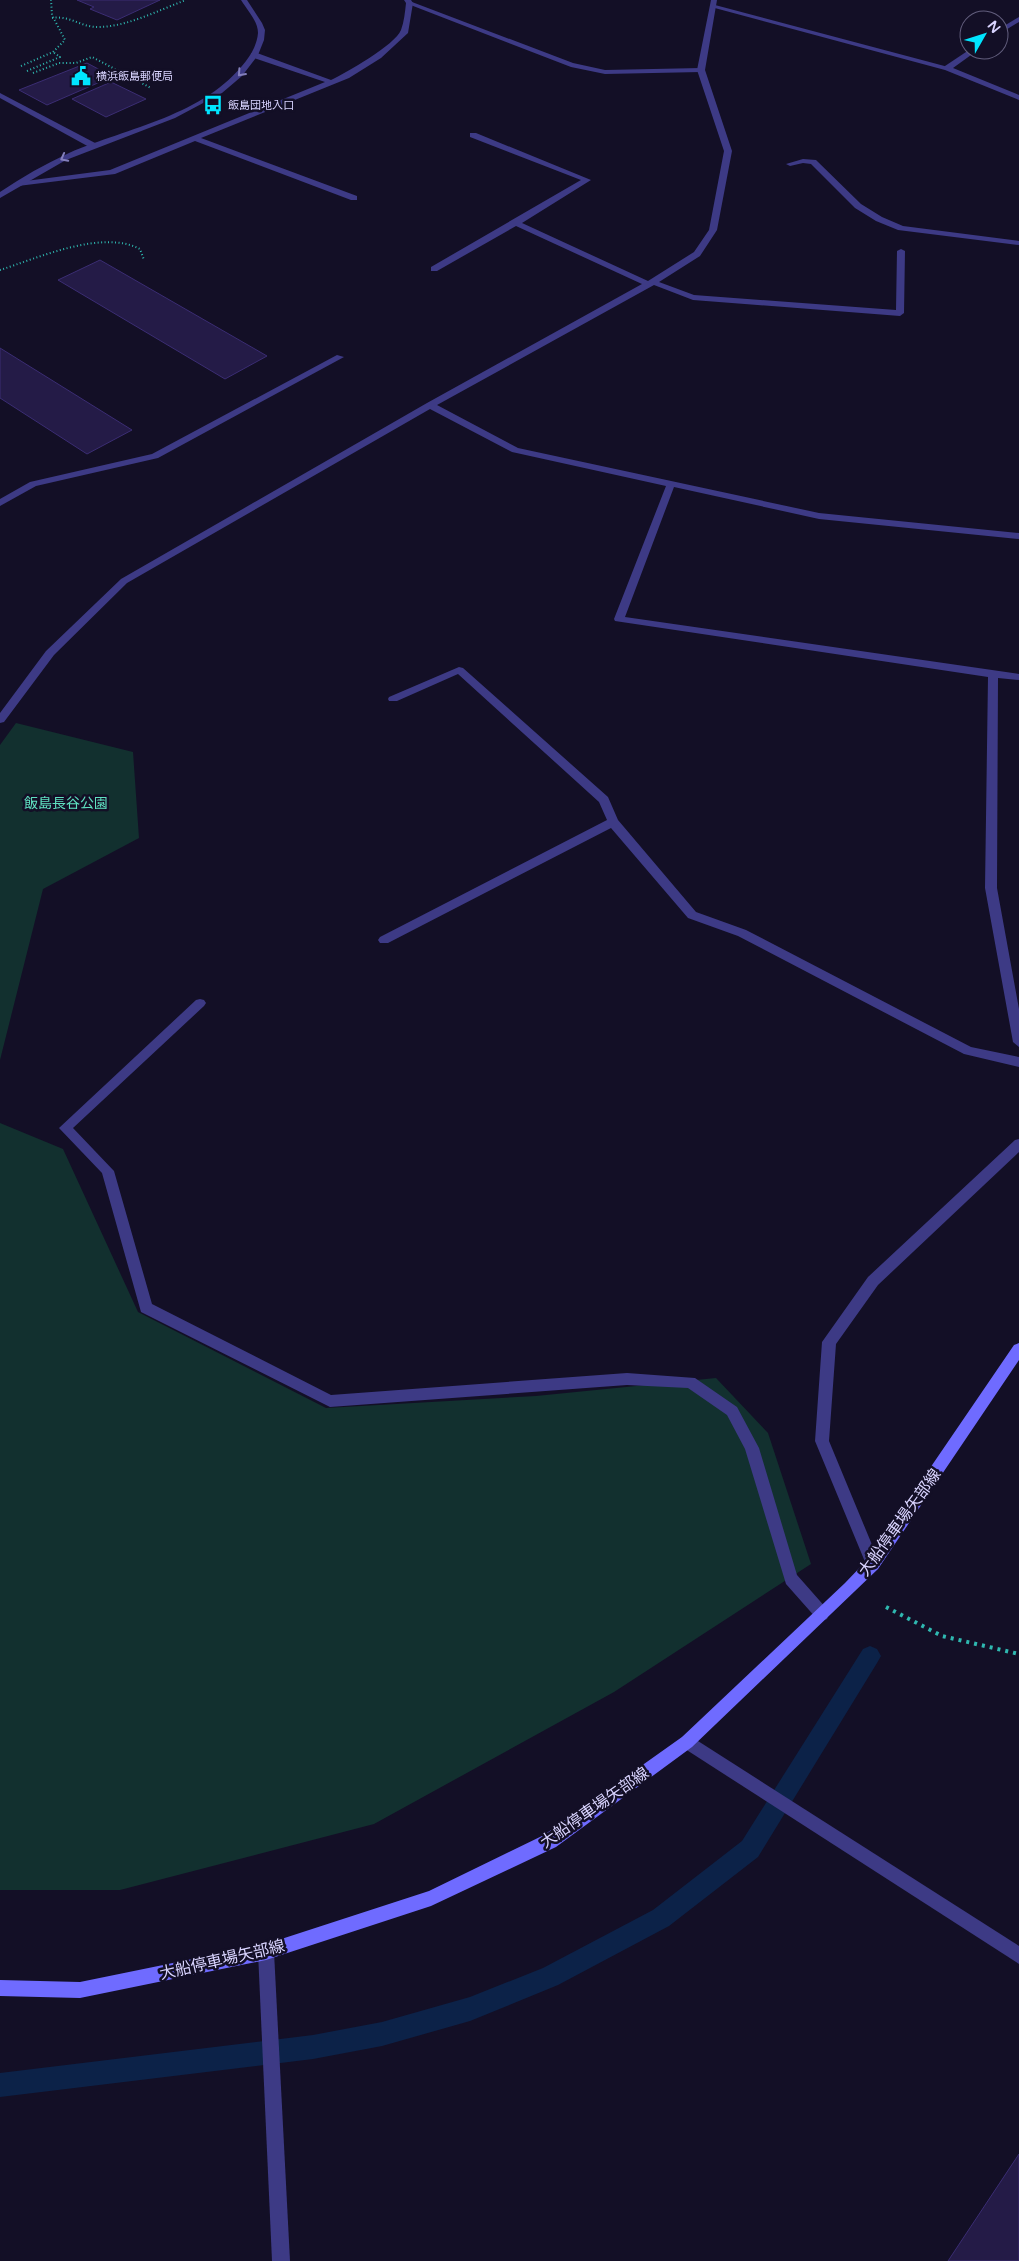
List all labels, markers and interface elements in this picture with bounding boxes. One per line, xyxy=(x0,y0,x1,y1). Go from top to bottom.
north arrow xyxy=(959,10,1009,60)
text: N xyxy=(984,17,1004,37)
public building icon: 横浜飯島郵便局 xyxy=(70,65,92,87)
one-way arrow xyxy=(238,68,247,77)
place label: 横浜飯島郵便局 xyxy=(96,70,173,83)
bus stop icon: 飯島団地入口 xyxy=(202,94,224,116)
place label: 飯島団地入口 xyxy=(228,99,294,112)
one-way arrow xyxy=(61,152,70,162)
park label: 飯島長谷公園 xyxy=(24,795,108,812)
street label: 大船停車場矢部線 xyxy=(854,1465,946,1580)
street label: 大船停車場矢部線 xyxy=(536,1763,653,1853)
street label: 大船停車場矢部線 xyxy=(158,1936,287,1984)

